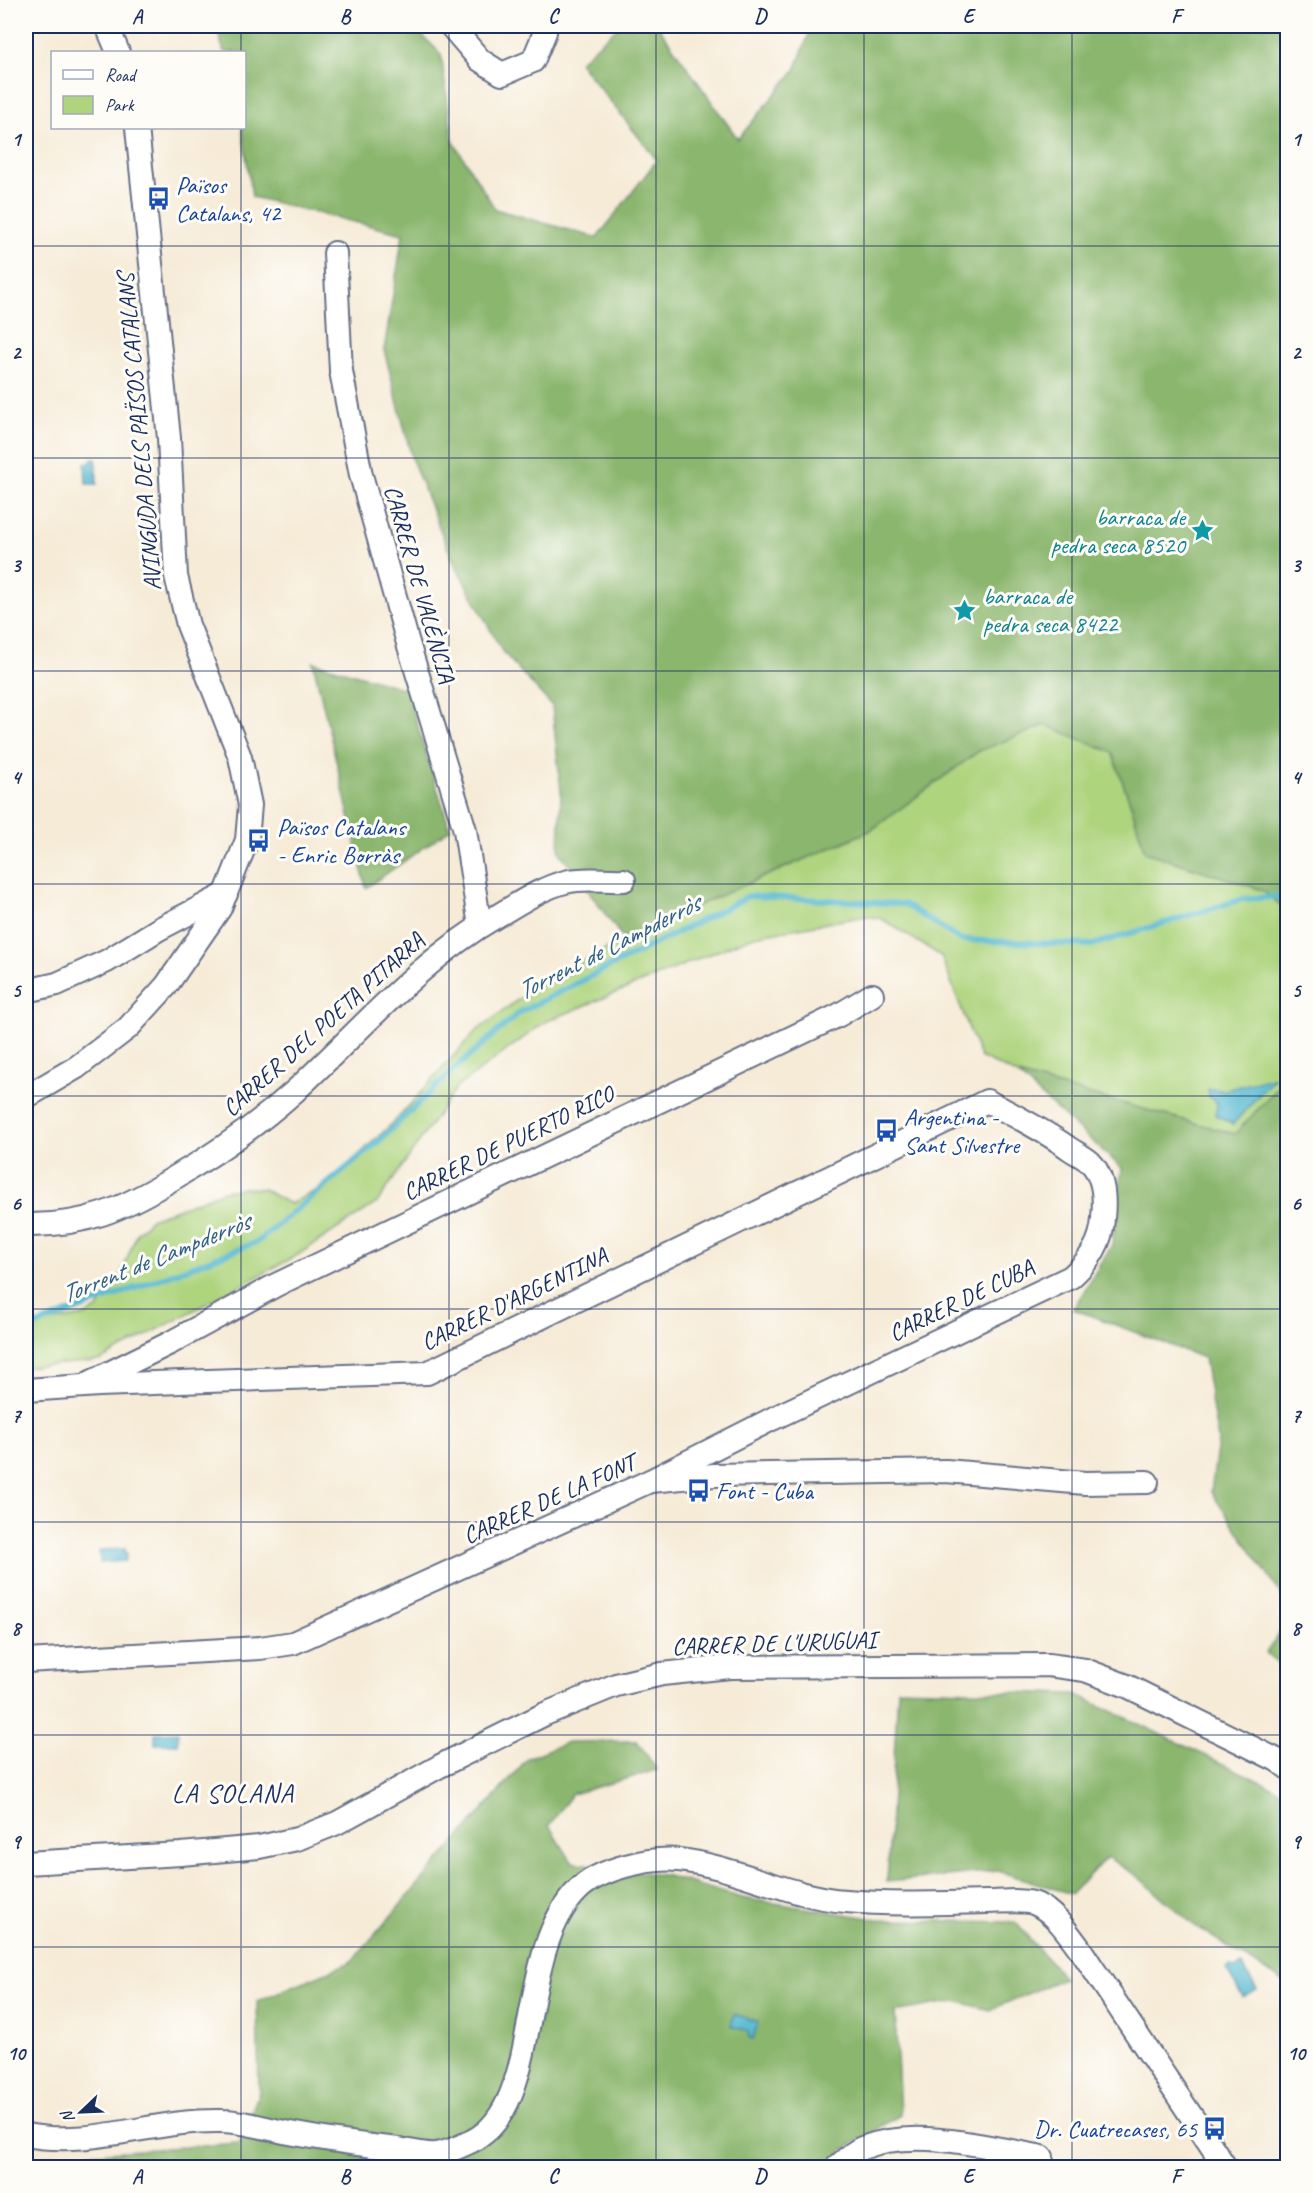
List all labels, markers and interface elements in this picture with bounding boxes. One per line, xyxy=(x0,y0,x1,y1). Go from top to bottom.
text: A xyxy=(132,4,144,29)
text: B xyxy=(340,4,352,29)
text: C xyxy=(548,4,560,29)
text: D xyxy=(754,4,768,29)
text: E xyxy=(963,4,977,29)
text: F xyxy=(1171,4,1185,29)
legend xyxy=(51,51,246,129)
text: Road xyxy=(105,64,138,86)
text: Park xyxy=(105,94,135,116)
text: 1 xyxy=(12,127,23,152)
text: 1 xyxy=(1292,127,1303,152)
place label: Països Catalans, 42 xyxy=(176,170,283,228)
bus stop icon: Països Catalans, 42 xyxy=(145,186,171,212)
street label: AVINGUDA DELS PAÏSOS CATALANS xyxy=(110,268,168,592)
text: 2 xyxy=(12,340,23,365)
text: 2 xyxy=(1292,340,1303,365)
street label: CARRER DE VALÈNCIA xyxy=(377,482,463,687)
place label: barraca de pedra seca 8520 xyxy=(1051,502,1187,560)
place icon: barraca de pedra seca 8520 xyxy=(1190,518,1216,544)
text: 3 xyxy=(12,553,23,578)
text: 3 xyxy=(1292,553,1303,578)
place label: barraca de pedra seca 8422 xyxy=(983,581,1119,639)
place icon: barraca de pedra seca 8422 xyxy=(952,597,978,623)
text: 4 xyxy=(12,765,24,790)
text: 4 xyxy=(1292,765,1304,790)
place label: Països Catalans - Enric Borràs xyxy=(277,812,407,870)
bus stop icon: Països Catalans - Enric Borràs xyxy=(246,828,272,854)
water label: Torrent de Campderròs xyxy=(511,884,710,1007)
street label: CARRER DEL POETA PITARRA xyxy=(216,925,431,1123)
text: 5 xyxy=(12,978,23,1003)
text: 5 xyxy=(1292,978,1303,1003)
street label: CARRER DE PUERTO RICO xyxy=(398,1078,620,1207)
place label: Argentina - Sant Silvestre xyxy=(904,1102,1021,1160)
bus stop icon: Argentina - Sant Silvestre xyxy=(873,1118,899,1144)
text: 6 xyxy=(11,1191,22,1216)
text: 6 xyxy=(1291,1191,1302,1216)
water label: Torrent de Campderròs xyxy=(56,1203,259,1311)
street label: CARRER D'ARGENTINA xyxy=(416,1240,613,1357)
street label: CARRER DE CUBA xyxy=(884,1252,1039,1348)
text: 7 xyxy=(12,1403,23,1428)
text: 7 xyxy=(1292,1403,1303,1428)
street label: CARRER DE LA FONT xyxy=(458,1445,645,1550)
place label: Font - Cuba xyxy=(716,1476,814,1506)
bus stop icon: Font - Cuba xyxy=(685,1478,711,1504)
text: 8 xyxy=(12,1616,24,1641)
text: 8 xyxy=(1292,1616,1304,1641)
street label: CARRER DE L'URUGUAI xyxy=(671,1624,882,1662)
district label: LA SOLANA xyxy=(172,1777,295,1810)
text: 9 xyxy=(12,1829,23,1854)
text: 9 xyxy=(1292,1829,1303,1854)
text: 10 xyxy=(7,2041,27,2066)
text: 10 xyxy=(1287,2041,1307,2066)
north arrow xyxy=(51,2082,111,2142)
text: N xyxy=(56,2106,79,2126)
place label: Dr. Cuatrecases, 65 xyxy=(1034,2114,1198,2144)
bus stop icon: Dr. Cuatrecases, 65 xyxy=(1202,2116,1228,2142)
text: A xyxy=(132,2164,144,2189)
text: B xyxy=(340,2164,352,2189)
text: C xyxy=(548,2164,560,2189)
text: D xyxy=(754,2164,768,2189)
text: E xyxy=(963,2164,977,2189)
text: F xyxy=(1171,2164,1185,2189)

